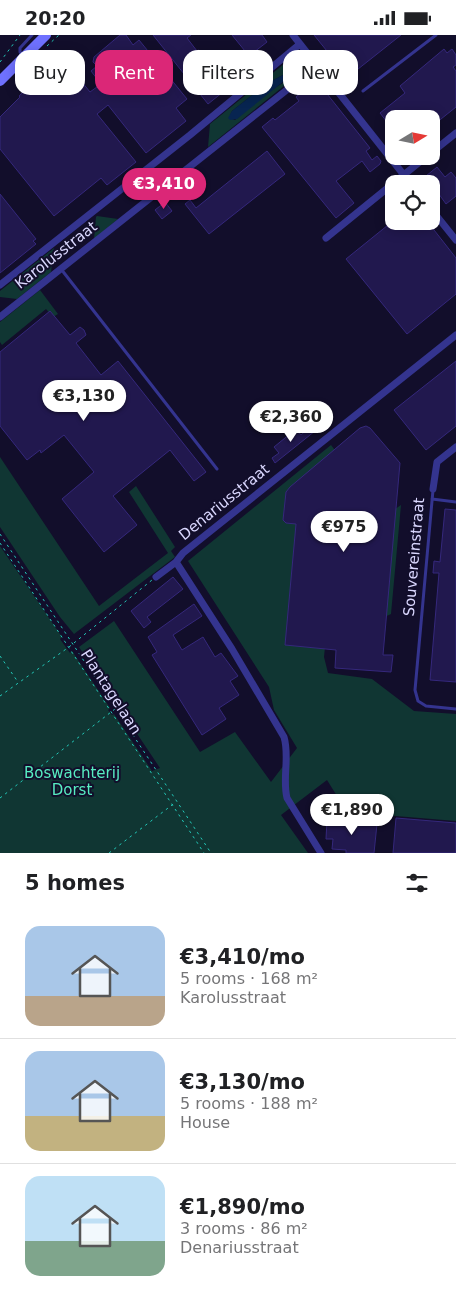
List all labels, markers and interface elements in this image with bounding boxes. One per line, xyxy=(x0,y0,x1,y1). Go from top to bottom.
text: 20:20 xyxy=(25,7,85,29)
chip: Buy xyxy=(15,50,85,95)
chip: Rent xyxy=(95,50,173,95)
chip: Filters xyxy=(183,50,273,95)
chip: New xyxy=(283,50,358,95)
north arrow xyxy=(385,110,440,165)
map controls xyxy=(385,110,440,230)
pin: €3,410 xyxy=(123,167,205,210)
text: €3,410 xyxy=(133,174,195,193)
button: locate xyxy=(385,175,440,230)
street label: Karolusstraat xyxy=(11,217,101,293)
pin: €3,130 xyxy=(43,379,125,422)
text: €3,130 xyxy=(53,386,115,405)
pin: €2,360 xyxy=(250,401,332,443)
text: €2,360 xyxy=(260,407,322,426)
street label: Denariusstraat xyxy=(175,460,273,544)
street label: Souvereinstraat xyxy=(400,497,428,617)
pin: €975 xyxy=(314,511,374,553)
text: €975 xyxy=(322,517,366,536)
street label: Plantagelaan xyxy=(77,646,145,738)
park label: Boswachterij Dorst xyxy=(24,764,120,799)
pin: €1,890 xyxy=(311,793,393,836)
text: €1,890 xyxy=(321,800,383,819)
icon: filters xyxy=(403,869,431,897)
text: 5 homes xyxy=(25,871,125,895)
text: €3,410/mo xyxy=(180,945,305,969)
icon: home xyxy=(65,946,125,1006)
text: 5 rooms · 168 m² xyxy=(180,969,318,988)
text: Karolusstraat xyxy=(180,988,286,1007)
text: €3,130/mo xyxy=(180,1070,305,1094)
icon: home xyxy=(65,1071,125,1131)
text: 5 rooms · 188 m² xyxy=(180,1094,318,1113)
text: House xyxy=(180,1113,230,1132)
text: €1,890/mo xyxy=(180,1195,305,1219)
icon: home xyxy=(65,1196,125,1256)
text: 3 rooms · 86 m² xyxy=(180,1219,308,1238)
text: Denariusstraat xyxy=(180,1238,299,1257)

